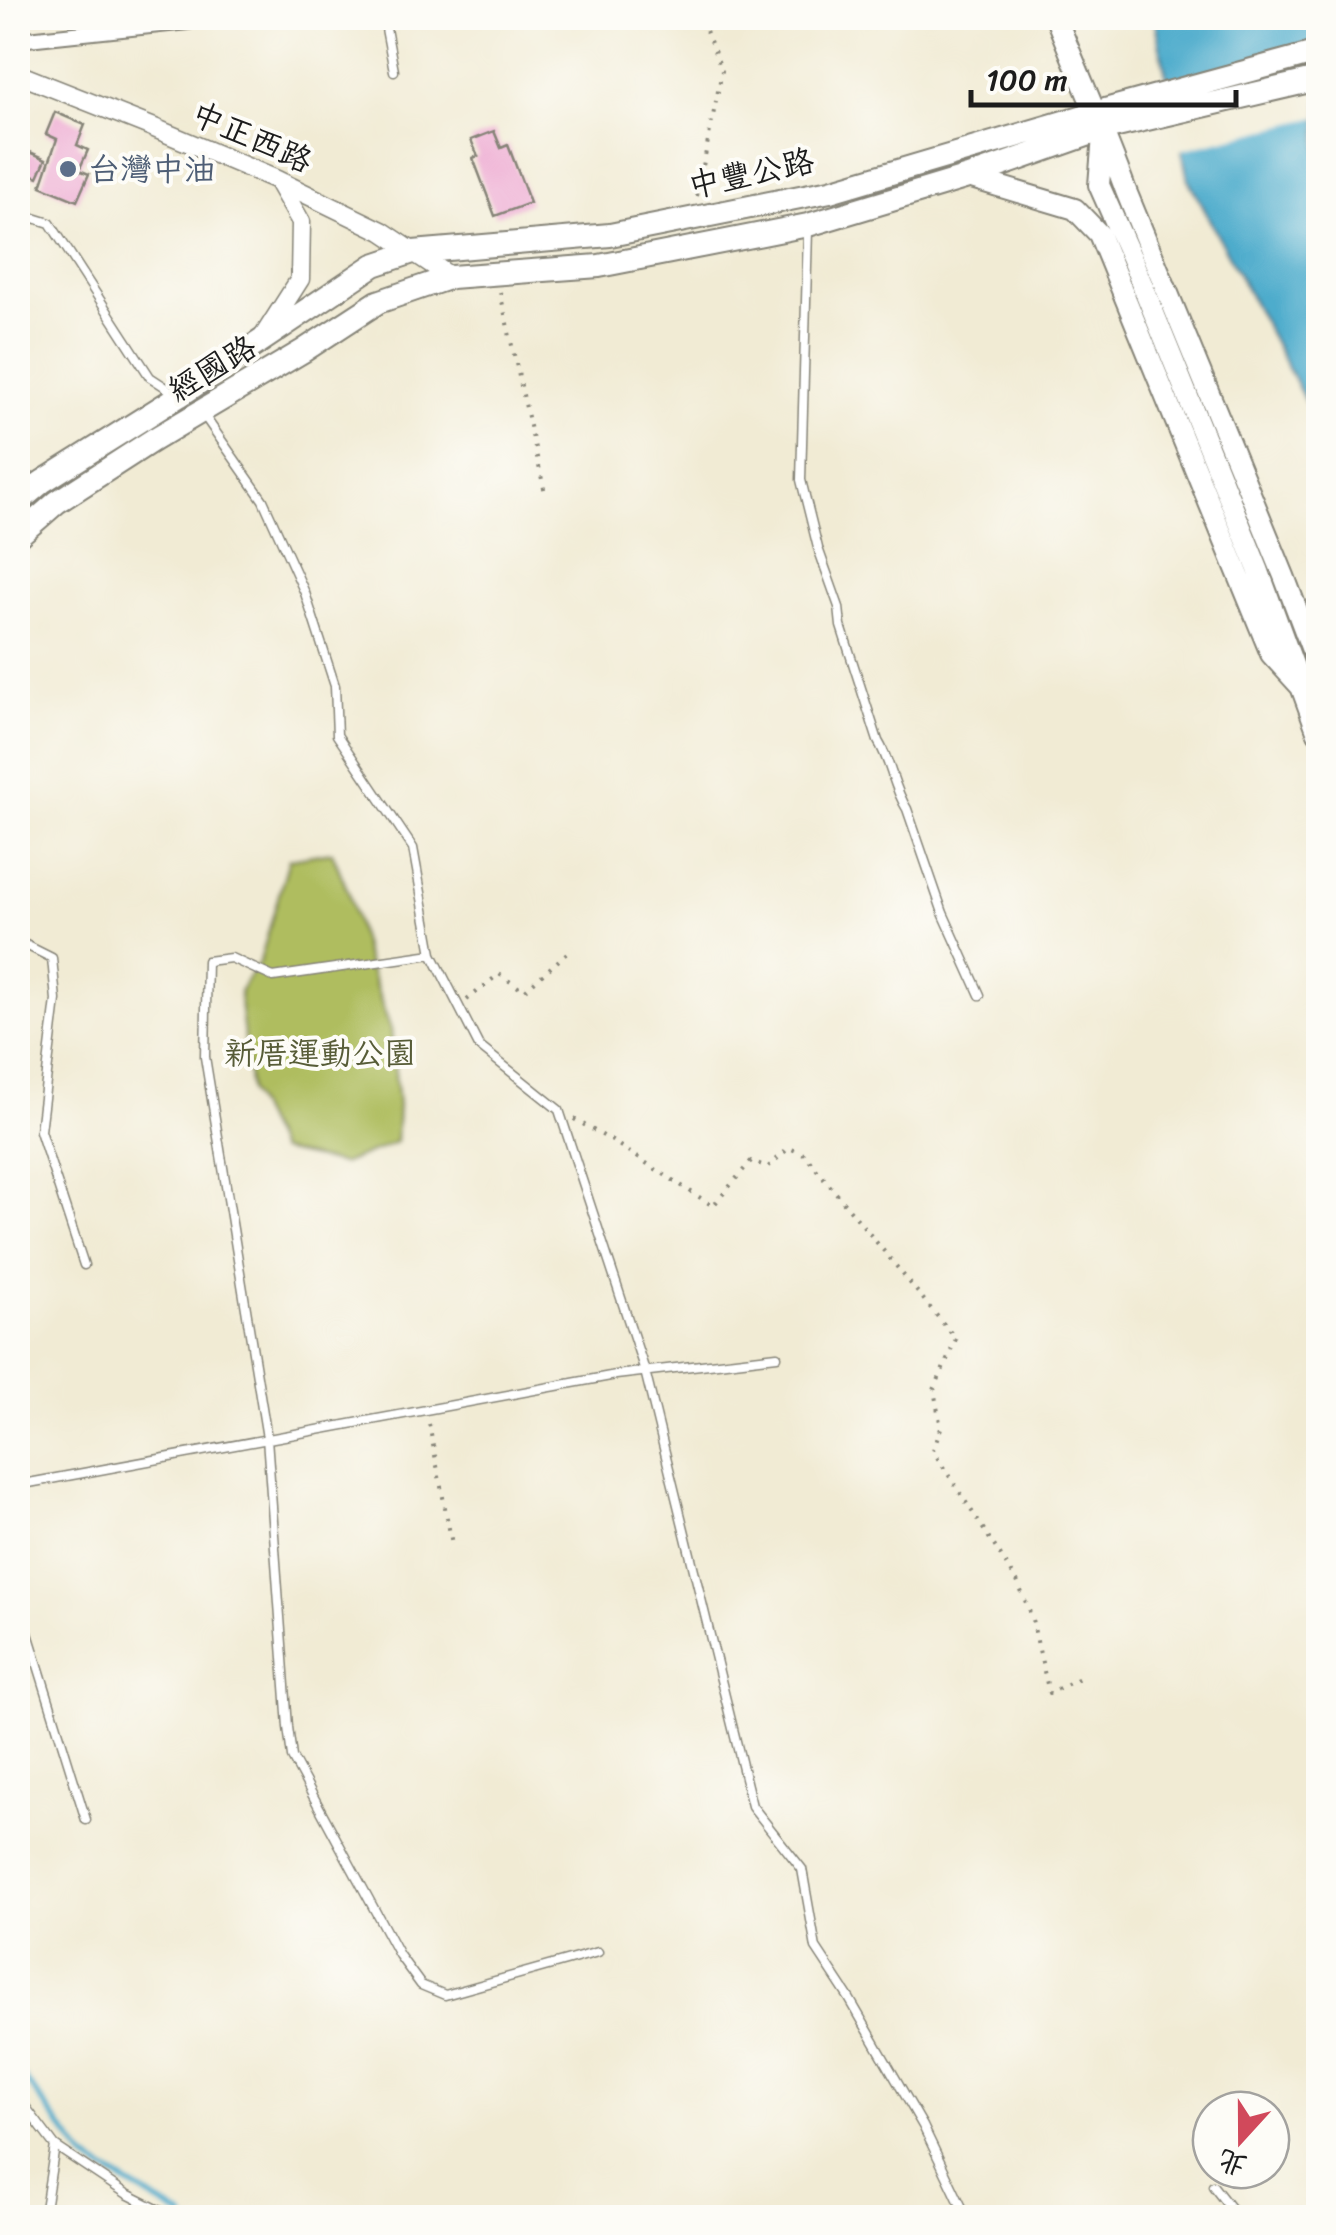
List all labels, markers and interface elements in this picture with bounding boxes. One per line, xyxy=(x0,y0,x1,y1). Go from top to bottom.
scale bar xyxy=(971,45,1236,107)
text: 100 m xyxy=(986,53,1068,107)
street label: 中正西路 xyxy=(182,85,322,190)
street label: 中豐公路 xyxy=(683,132,820,215)
place label: 台灣中油 xyxy=(88,141,216,198)
marker: 台灣中油 xyxy=(57,158,79,180)
street label: 經國路 xyxy=(156,319,268,418)
park label: 新厝運動公園 xyxy=(224,1025,416,1082)
north arrow xyxy=(1191,2090,1291,2190)
text: 北 xyxy=(1210,2135,1254,2191)

